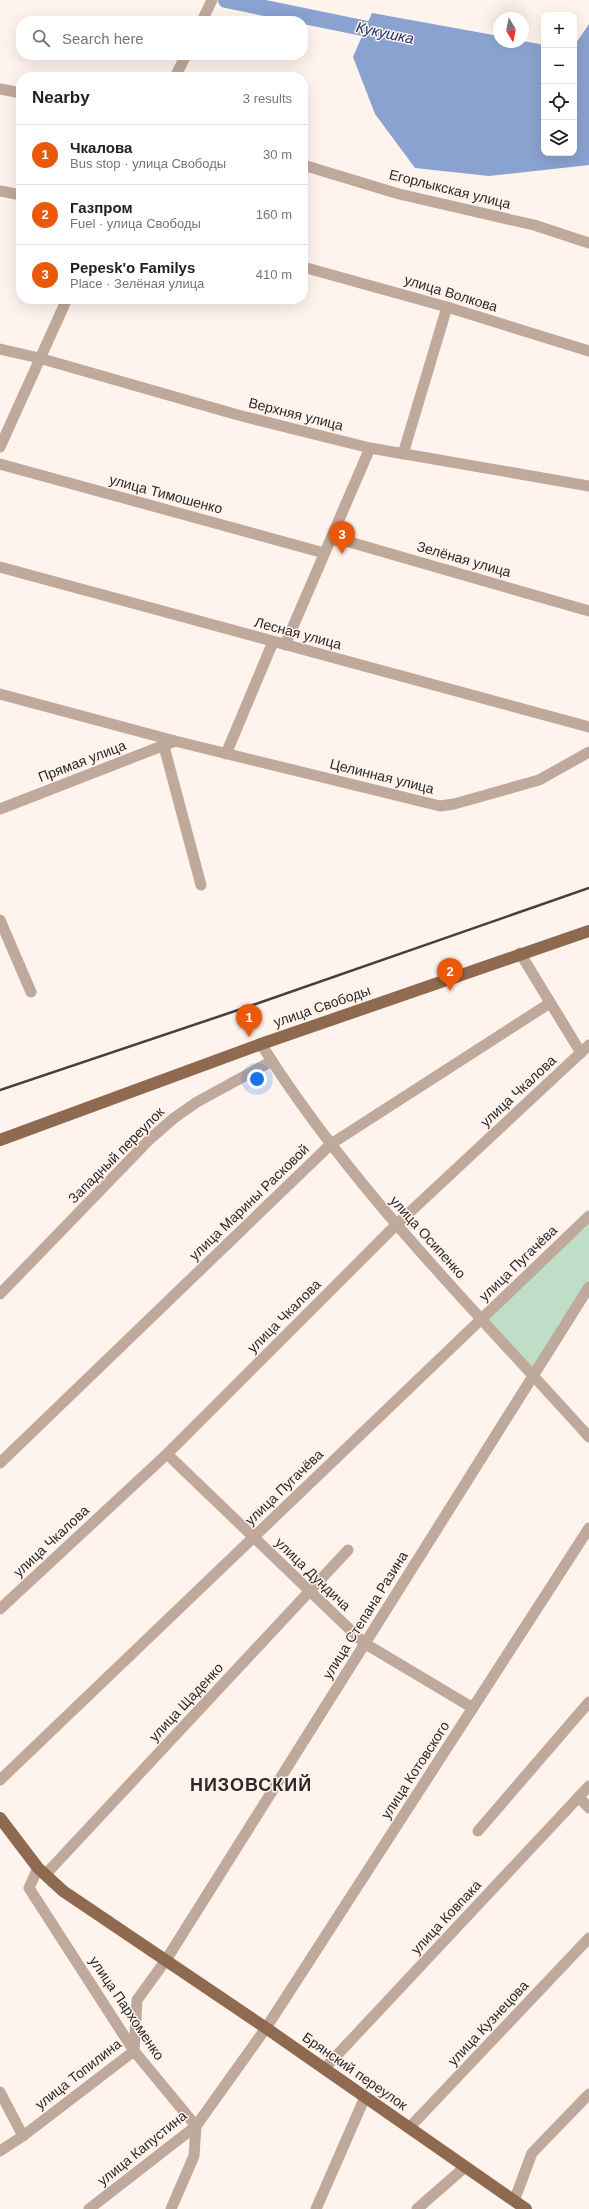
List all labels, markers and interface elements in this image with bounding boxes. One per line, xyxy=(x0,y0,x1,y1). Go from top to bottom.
north arrow xyxy=(493,12,529,48)
map controls xyxy=(541,12,577,156)
button: + xyxy=(541,12,577,48)
search box xyxy=(16,16,308,60)
water label: Кукушка xyxy=(355,18,416,47)
icon: search xyxy=(30,27,52,49)
text: Search here xyxy=(62,30,144,47)
button: − xyxy=(541,48,577,84)
button: locate xyxy=(541,84,577,120)
text: Nearby xyxy=(32,88,90,107)
text: 3 results xyxy=(243,91,292,106)
button: layers xyxy=(541,120,577,156)
text: Чкалова xyxy=(70,139,132,156)
text: 1 xyxy=(41,147,49,162)
text: 30 m xyxy=(263,147,292,162)
text: Bus stop · улица Свободы xyxy=(70,156,226,171)
street label: Егорлыкская улица xyxy=(387,166,513,212)
text: Газпром xyxy=(70,199,133,216)
text: 2 xyxy=(41,207,49,222)
text: 160 m xyxy=(256,207,292,222)
text: Fuel · улица Свободы xyxy=(70,216,201,231)
text: Pepesk'o Familys xyxy=(70,259,195,276)
text: 3 xyxy=(41,267,49,282)
text: 410 m xyxy=(256,267,292,282)
street label: улица Волкова xyxy=(403,271,500,315)
text: Place · Зелёная улица xyxy=(70,276,204,291)
street label: Верхняя улица xyxy=(247,395,345,434)
street label: улица Тимошенко xyxy=(108,471,224,517)
pin: 3 xyxy=(329,521,355,554)
street label: Зелёная улица xyxy=(415,538,513,580)
street label: Лесная улица xyxy=(253,614,343,652)
street label: Прямая улица xyxy=(36,737,128,785)
street label: Целинная улица xyxy=(328,755,436,797)
pin: 2 xyxy=(437,958,463,991)
street label: улица Свободы xyxy=(272,982,372,1030)
pin: 1 xyxy=(236,1004,262,1037)
street label: улица Чкалова xyxy=(477,1052,559,1130)
your location xyxy=(247,1069,267,1089)
street label: Западный переулок xyxy=(65,1103,168,1206)
street label: улица Марины Расковой xyxy=(186,1141,312,1263)
street label: улица Осипенко xyxy=(387,1193,469,1282)
street label: улица Пугачёва xyxy=(476,1222,560,1304)
street label: улица Чкалова xyxy=(244,1276,324,1356)
street label: улица Пугачёва xyxy=(242,1446,326,1528)
street label: улица Чкалова xyxy=(10,1502,92,1580)
street label: улица Дундича xyxy=(272,1534,354,1614)
street label: улица Степана Разина xyxy=(319,1548,411,1682)
street label: улица Щаденко xyxy=(146,1659,227,1744)
street label: улица Котовского xyxy=(378,1718,453,1822)
district label: НИЗОВСКИЙ xyxy=(190,1774,312,1795)
street label: улица Ковпака xyxy=(408,1877,485,1957)
street label: улица Пархоменко xyxy=(86,1953,168,2063)
street label: улица Кузнецова xyxy=(445,1977,532,2069)
street label: Брянский переулок xyxy=(299,2029,411,2114)
street label: улица Топилина xyxy=(32,2035,124,2112)
street label: улица Капустина xyxy=(94,2107,190,2189)

